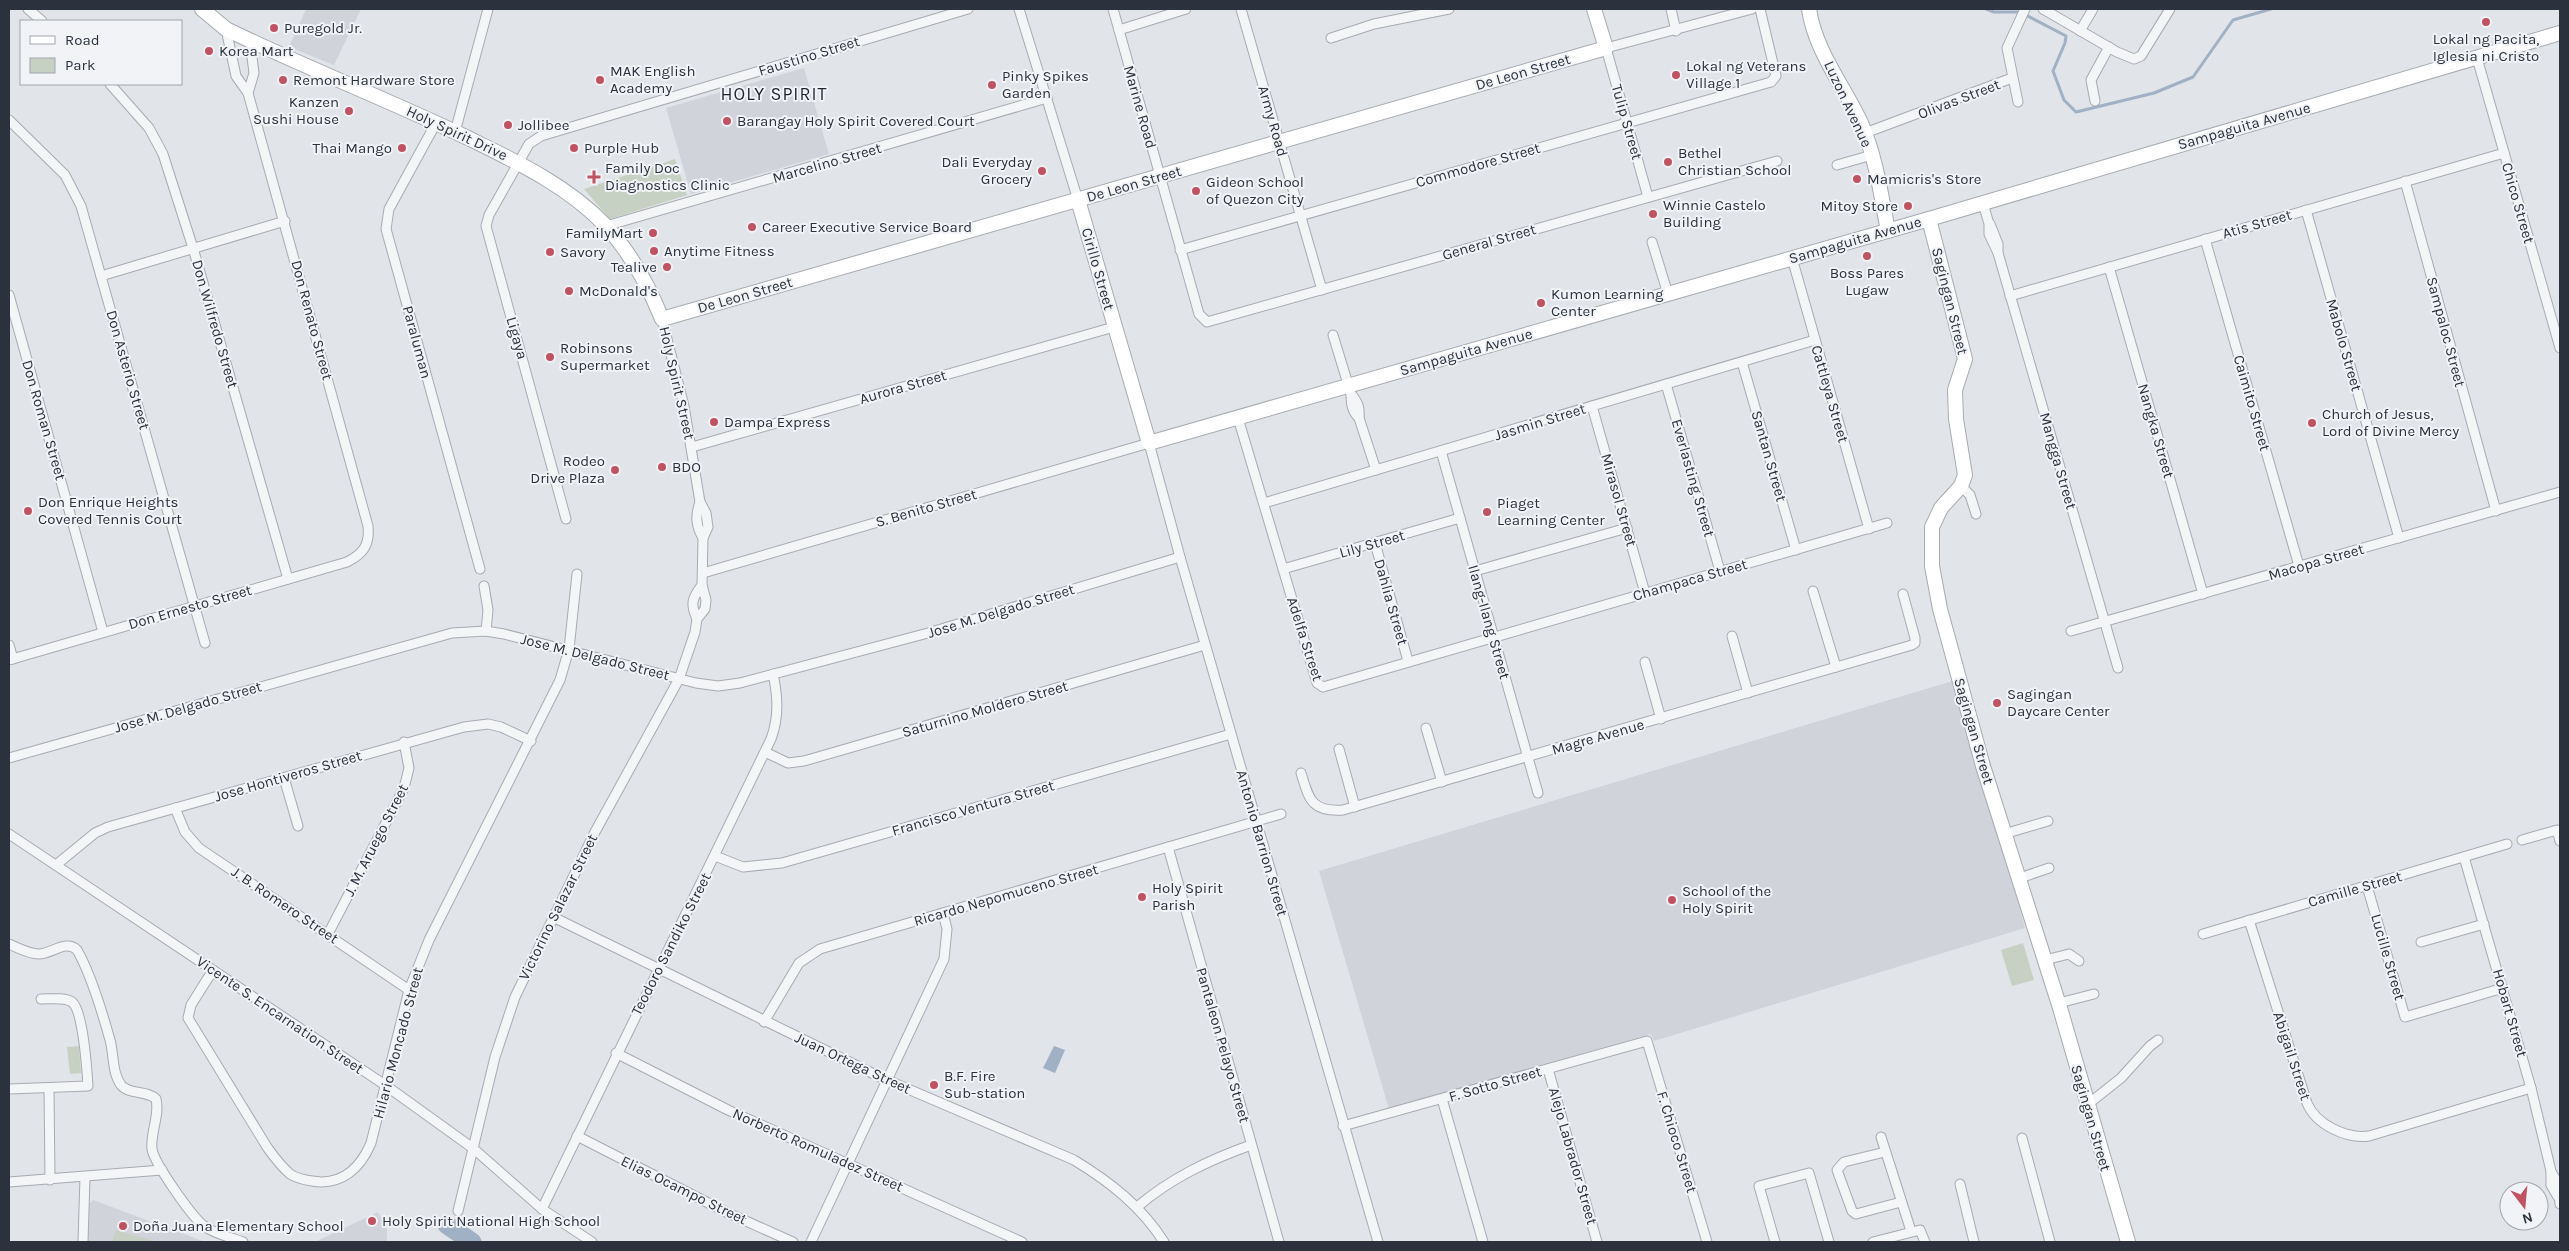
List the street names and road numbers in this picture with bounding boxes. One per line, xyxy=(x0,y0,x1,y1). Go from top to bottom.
street label: Faustino Street xyxy=(756,32,862,80)
street label: De Leon Street xyxy=(1473,50,1573,94)
street label: Luzon Avenue xyxy=(1820,58,1876,150)
street label: Marine Road xyxy=(1120,63,1160,151)
street label: Olivas Street xyxy=(1915,75,2003,123)
street label: Tulip Street xyxy=(1608,82,1646,162)
street label: Army Road xyxy=(1254,83,1292,159)
street label: Sampaguita Avenue xyxy=(2176,98,2312,154)
street label: Holy Spirit Drive xyxy=(404,102,510,164)
street label: Marcelino Street xyxy=(770,139,884,187)
street label: Commodore Street xyxy=(1414,139,1543,191)
street label: Chico Street xyxy=(2498,160,2538,246)
street label: De Leon Street xyxy=(1084,162,1184,206)
street label: Atis Street xyxy=(2220,205,2294,242)
street label: Sampaguita Avenue xyxy=(1787,212,1923,268)
street label: General Street xyxy=(1440,220,1538,264)
street label: Cirillo Street xyxy=(1078,226,1118,313)
street label: Sagingan Street xyxy=(1928,246,1972,357)
street label: Don Wilfredo Street xyxy=(188,258,242,391)
street label: Don Renato Street xyxy=(287,258,337,382)
street label: De Leon Street xyxy=(695,273,795,317)
street label: Sampaloc Street xyxy=(2423,275,2469,389)
street label: Mabolo Street xyxy=(2322,297,2366,394)
street label: Paraluman xyxy=(399,304,435,380)
street label: Don Asterio Street xyxy=(102,308,154,432)
street label: Ligaya xyxy=(502,315,532,361)
street label: Sampaguita Avenue xyxy=(1398,324,1534,380)
street label: Holy Spirit Street xyxy=(655,325,699,442)
street label: Cattleya Street xyxy=(1807,343,1853,445)
street label: Caimito Street xyxy=(2230,353,2274,453)
street label: Don Roman Street xyxy=(18,358,70,483)
street label: Aurora Street xyxy=(857,366,949,408)
street label: Nangka Street xyxy=(2134,382,2178,481)
street label: Jasmin Street xyxy=(1492,399,1588,444)
street label: Santan Street xyxy=(1747,408,1791,504)
street label: Mangga Street xyxy=(2036,410,2081,512)
street label: Everlasting Street xyxy=(1668,417,1719,539)
street label: Mirasol Street xyxy=(1597,451,1641,549)
street label: S. Benito Street xyxy=(873,485,979,531)
street label: Lily Street xyxy=(1337,526,1407,562)
street label: Macopa Street xyxy=(2266,540,2366,584)
street label: Champaca Street xyxy=(1631,555,1750,605)
street label: Dahlia Street xyxy=(1370,557,1412,648)
street label: Ilang-Ilang Street xyxy=(1464,563,1514,682)
street label: Jose M. Delgado Street xyxy=(925,580,1077,642)
street label: Don Ernesto Street xyxy=(126,581,254,633)
street label: Adelfa Street xyxy=(1283,595,1327,684)
street label: Jose M. Delgado Street xyxy=(519,630,672,684)
street label: Sagingan Street xyxy=(1950,676,1998,787)
street label: Jose M. Delgado Street xyxy=(112,677,264,737)
street label: Saturnino Moldero Street xyxy=(900,677,1070,741)
street label: Magre Avenue xyxy=(1550,715,1646,759)
street label: Jose Hontiveros Street xyxy=(212,746,364,806)
street label: Antonio Barrion Street xyxy=(1232,768,1292,919)
street label: Francisco Ventura Street xyxy=(890,776,1057,840)
street label: J. M. Aruego Street xyxy=(340,781,412,899)
street label: Victorino Salazar Street xyxy=(515,831,601,983)
street label: Ricardo Nepomuceno Street xyxy=(912,860,1101,930)
street label: J. B. Romero Street xyxy=(228,862,342,948)
street label: Camille Street xyxy=(2306,867,2404,911)
street label: Teodoro Sandiko Street xyxy=(627,869,715,1018)
street label: Lucille Street xyxy=(2367,912,2409,1003)
street label: Vicente S. Encarnation Street xyxy=(193,952,367,1078)
street label: Hilario Moncado Street xyxy=(369,965,427,1121)
street label: Pantaleon Pelayo Street xyxy=(1192,965,1254,1125)
street label: Hobart Street xyxy=(2489,967,2531,1060)
street label: Abigail Street xyxy=(2269,1009,2315,1103)
street label: Juan Ortega Street xyxy=(792,1028,914,1098)
street label: F. Sotto Street xyxy=(1447,1062,1544,1106)
street label: Sagingan Street xyxy=(2067,1063,2115,1174)
street label: Alejo Labrador Street xyxy=(1545,1085,1601,1227)
street label: F. Chioco Street xyxy=(1653,1089,1701,1196)
street label: Norberto Romuladez Street xyxy=(730,1104,906,1196)
street label: Elias Ocampo Street xyxy=(618,1152,750,1229)

